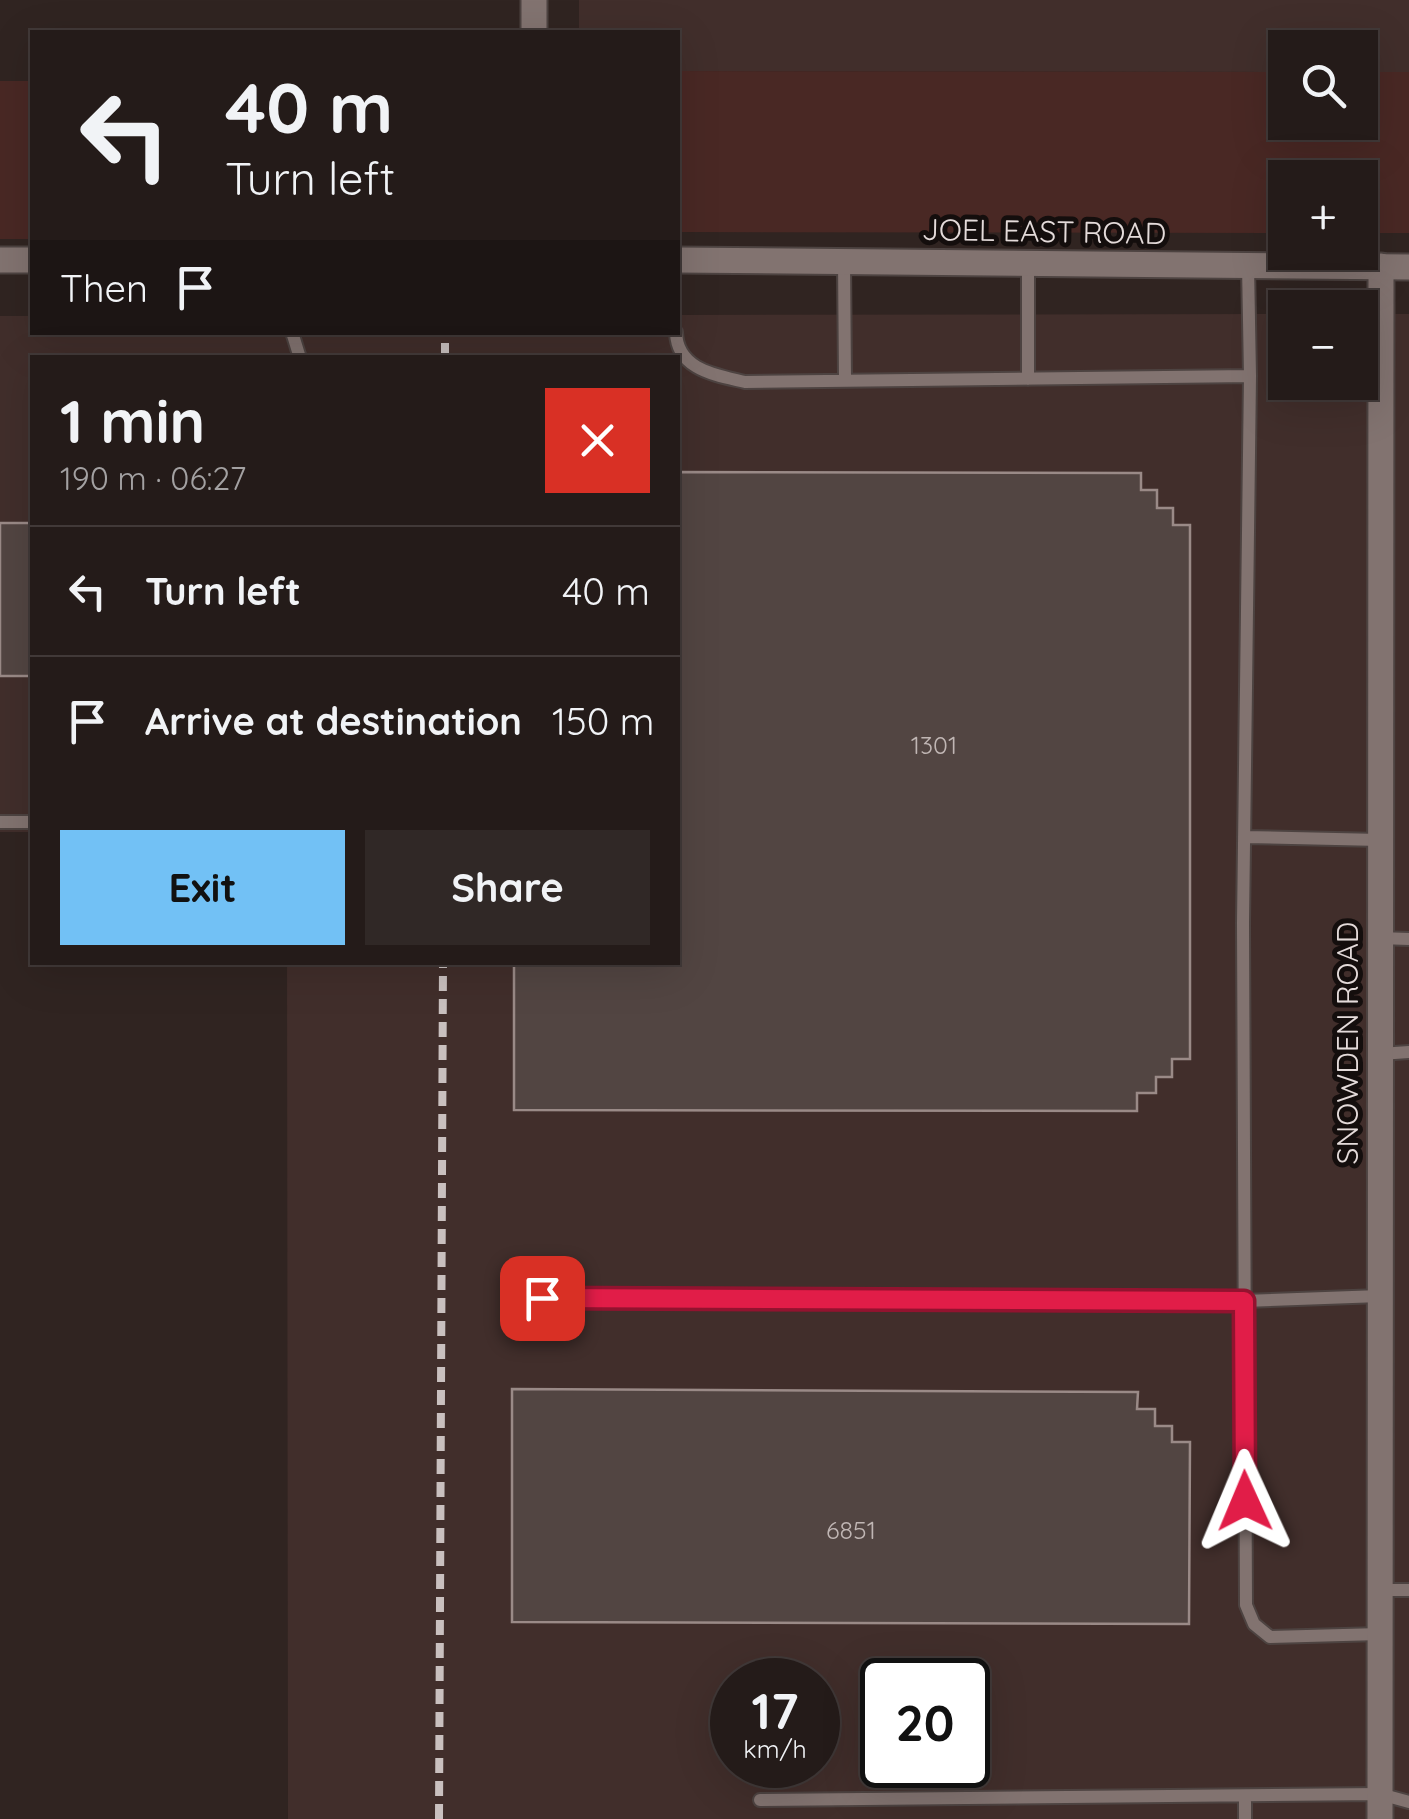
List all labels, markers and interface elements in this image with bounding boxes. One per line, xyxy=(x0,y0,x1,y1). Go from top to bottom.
map controls xyxy=(1268,30,1378,400)
button: search xyxy=(1268,30,1378,140)
text: 40 m xyxy=(225,63,393,151)
icon: left xyxy=(60,70,190,200)
text: Turn left xyxy=(225,150,395,206)
button: + xyxy=(1268,160,1378,270)
street label: JOEL EAST ROAD xyxy=(921,210,1167,252)
icon: arrive xyxy=(168,260,223,315)
text: Then xyxy=(60,264,148,312)
button: − xyxy=(1268,290,1378,400)
text: 1 min xyxy=(60,383,205,458)
button: close xyxy=(545,388,650,493)
text: 190 m · 06:27 xyxy=(60,458,246,498)
icon: left xyxy=(60,564,115,619)
text: Turn left xyxy=(145,567,301,615)
text: 40 m xyxy=(562,567,650,615)
icon: arrive xyxy=(60,694,115,749)
text: Arrive at destination xyxy=(145,697,522,745)
text: 150 m xyxy=(552,697,654,745)
house number: 1301 xyxy=(911,729,957,760)
button: Exit xyxy=(60,830,345,945)
button: Share xyxy=(365,830,650,945)
street label: SNOWDEN ROAD xyxy=(1328,922,1366,1164)
pin xyxy=(500,1256,585,1341)
icon: arrive xyxy=(515,1271,570,1326)
position arrow xyxy=(1193,1449,1297,1553)
house number: 6851 xyxy=(826,1514,876,1545)
speed limit sign: 20 xyxy=(860,1658,990,1788)
text: 17 xyxy=(752,1679,798,1742)
text: km/h xyxy=(743,1733,807,1764)

